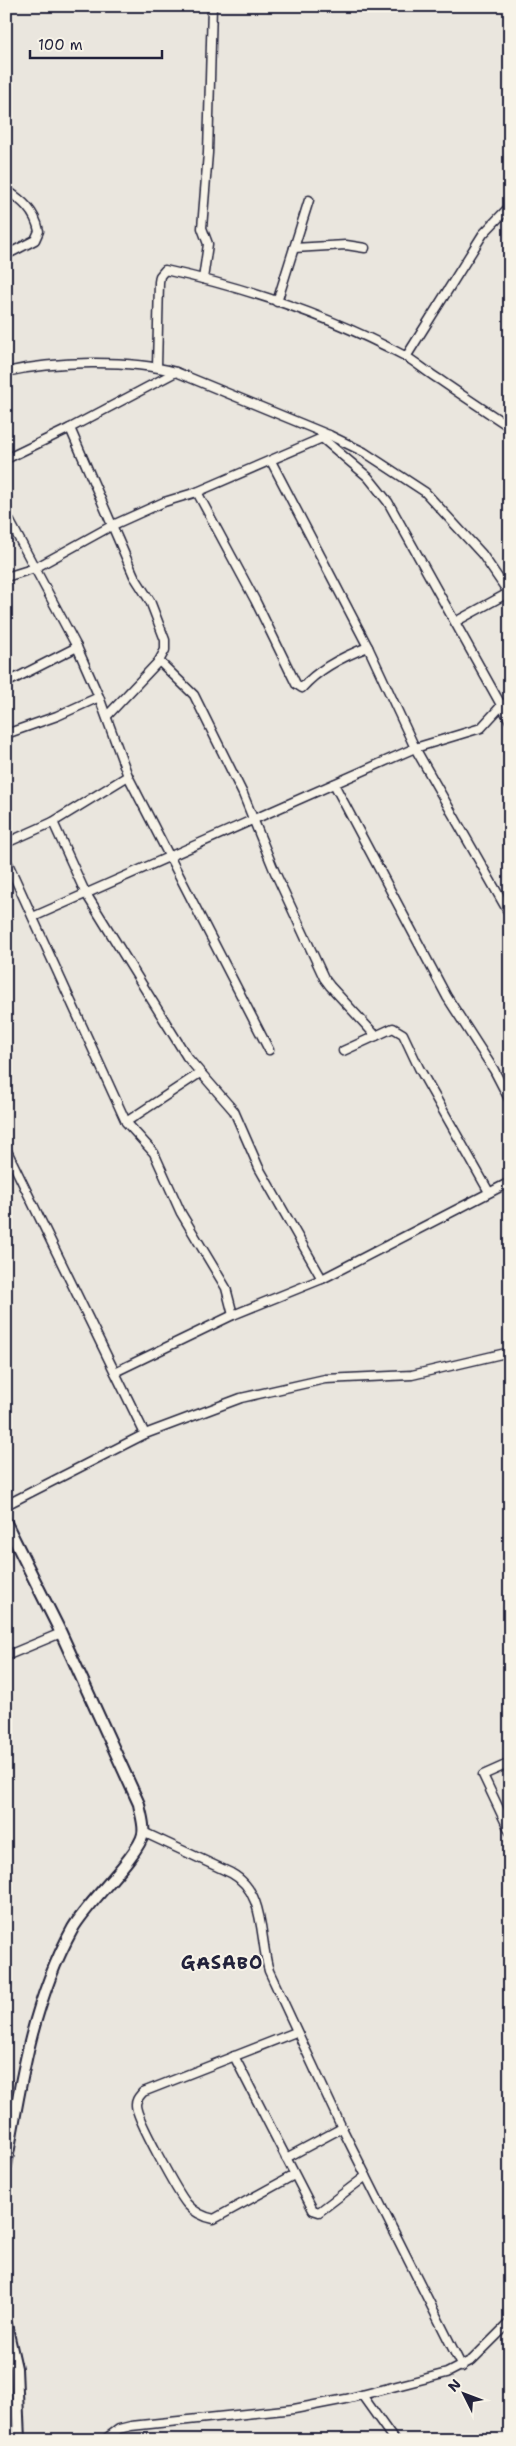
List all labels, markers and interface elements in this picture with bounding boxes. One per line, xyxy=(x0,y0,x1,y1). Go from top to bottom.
scale bar xyxy=(30,28,162,60)
text: 100 m xyxy=(38,35,83,55)
district label: GASABO xyxy=(181,1951,263,1975)
north arrow xyxy=(438,2368,488,2418)
text: N xyxy=(444,2375,465,2395)

